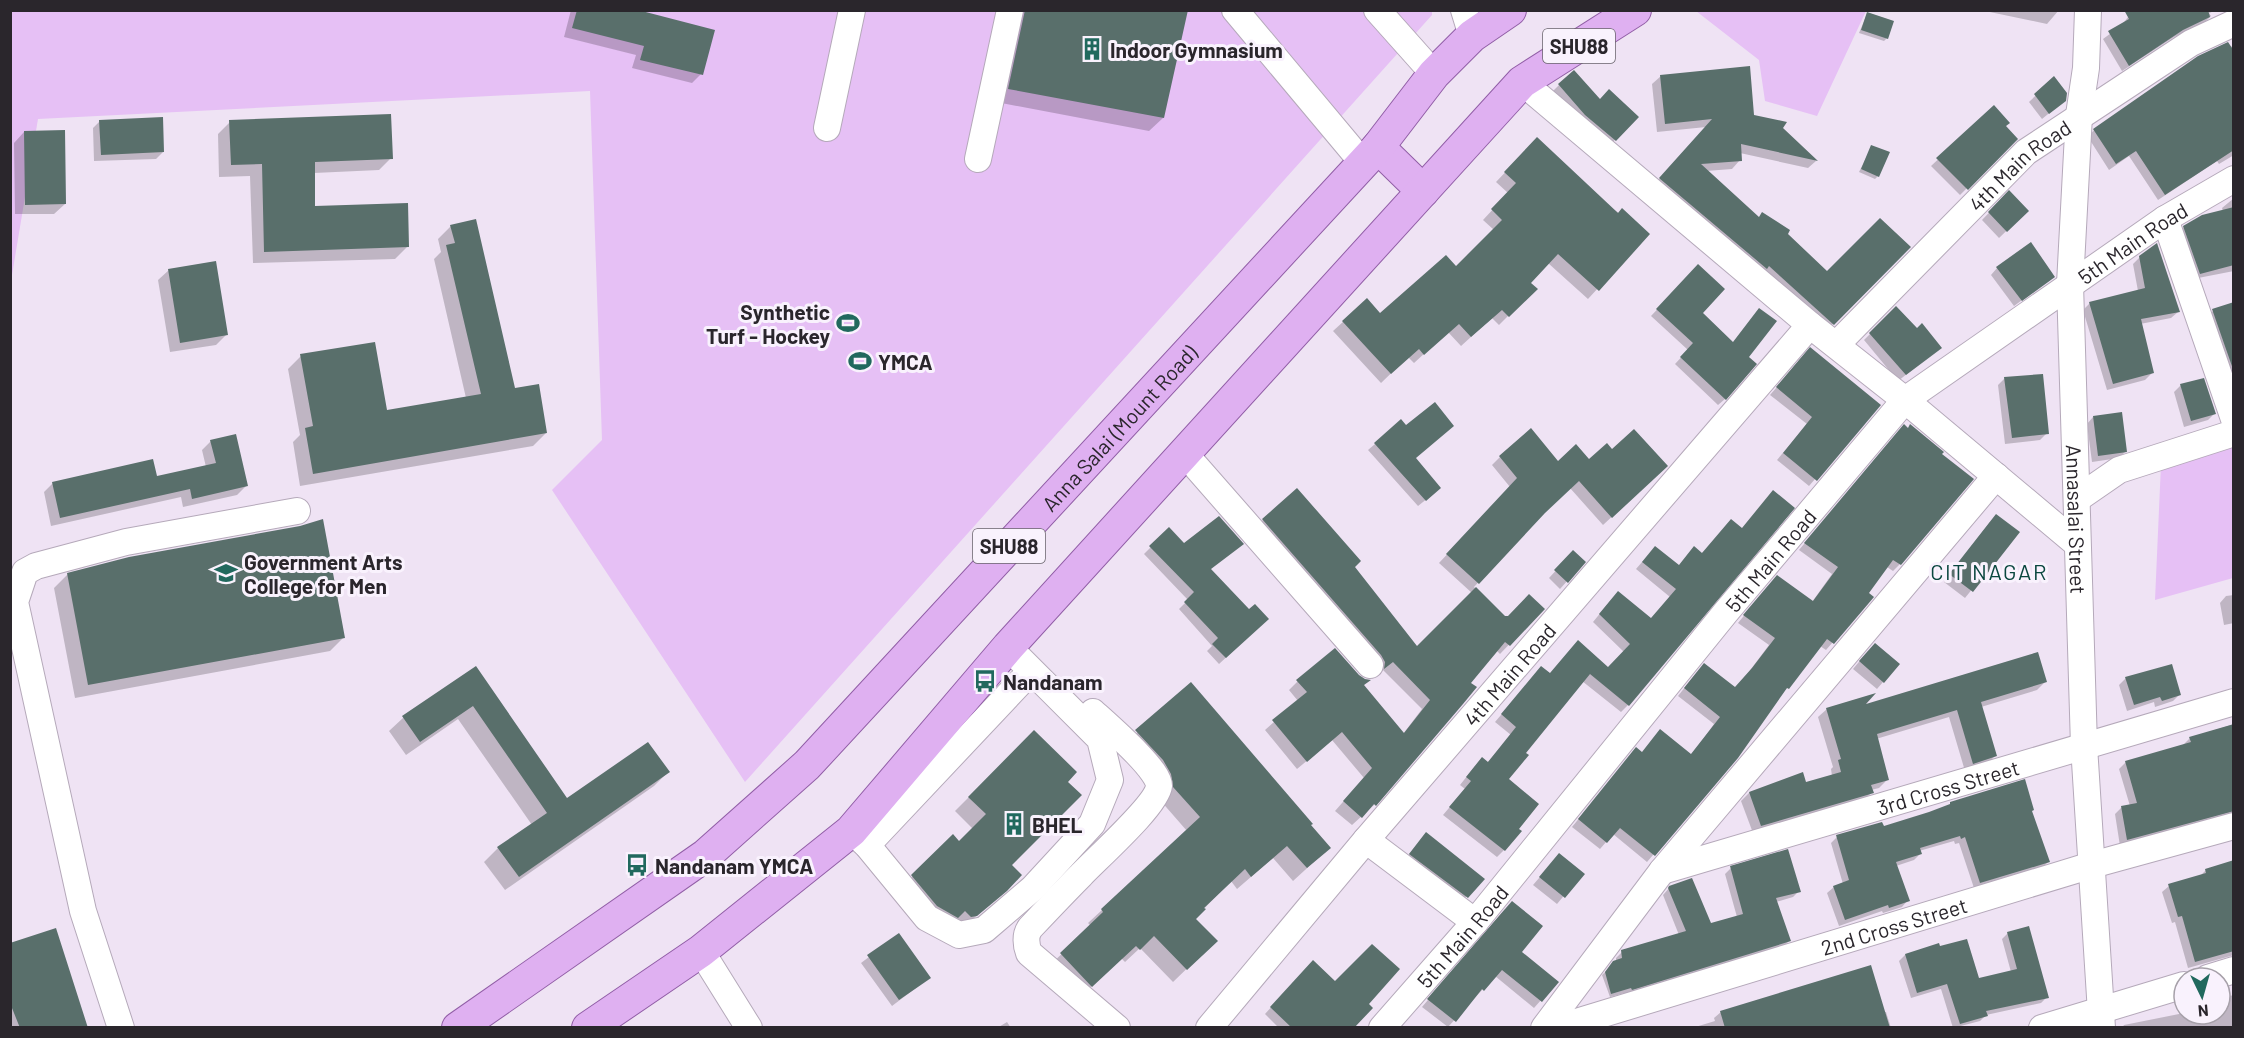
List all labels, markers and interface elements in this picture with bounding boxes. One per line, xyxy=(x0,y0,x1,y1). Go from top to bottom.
road number: SHU88 xyxy=(1543,29,1615,63)
building icon: Indoor Gymnasium xyxy=(1079,36,1105,62)
place label: Indoor Gymnasium xyxy=(1110,37,1283,62)
street label: 4th Main Road xyxy=(1963,114,2075,216)
street label: 5th Main Road xyxy=(2073,196,2192,289)
place label: Synthetic Turf - Hockey xyxy=(706,299,830,348)
sports icon: Synthetic Turf - Hockey xyxy=(835,310,861,336)
street label: Anna Salai (Mount Road) xyxy=(1036,339,1202,516)
sports icon: YMCA xyxy=(847,348,873,374)
place label: YMCA xyxy=(878,349,933,374)
street label: Annasalai Street xyxy=(2062,444,2092,594)
street label: 5th Main Road xyxy=(1719,503,1820,617)
road number: SHU88 xyxy=(973,529,1045,563)
place label: Government Arts College for Men xyxy=(244,549,403,598)
district label: CIT NAGAR xyxy=(1930,558,2048,584)
school or university icon: Government Arts College for Men xyxy=(213,560,239,586)
street label: 4th Main Road xyxy=(1458,618,1560,731)
bus stop icon: Nandanam xyxy=(972,668,998,694)
place label: Nandanam xyxy=(1003,669,1103,694)
street label: 3rd Cross Street xyxy=(1874,754,2022,819)
building icon: BHEL xyxy=(1001,811,1027,837)
place label: BHEL xyxy=(1032,812,1082,837)
bus stop icon: Nandanam YMCA xyxy=(624,852,650,878)
place label: Nandanam YMCA xyxy=(655,853,813,878)
street label: 5th Main Road xyxy=(1411,880,1513,992)
street label: 2nd Cross Street xyxy=(1818,891,1970,959)
north arrow xyxy=(2172,966,2232,1026)
text: N xyxy=(2197,1002,2209,1021)

